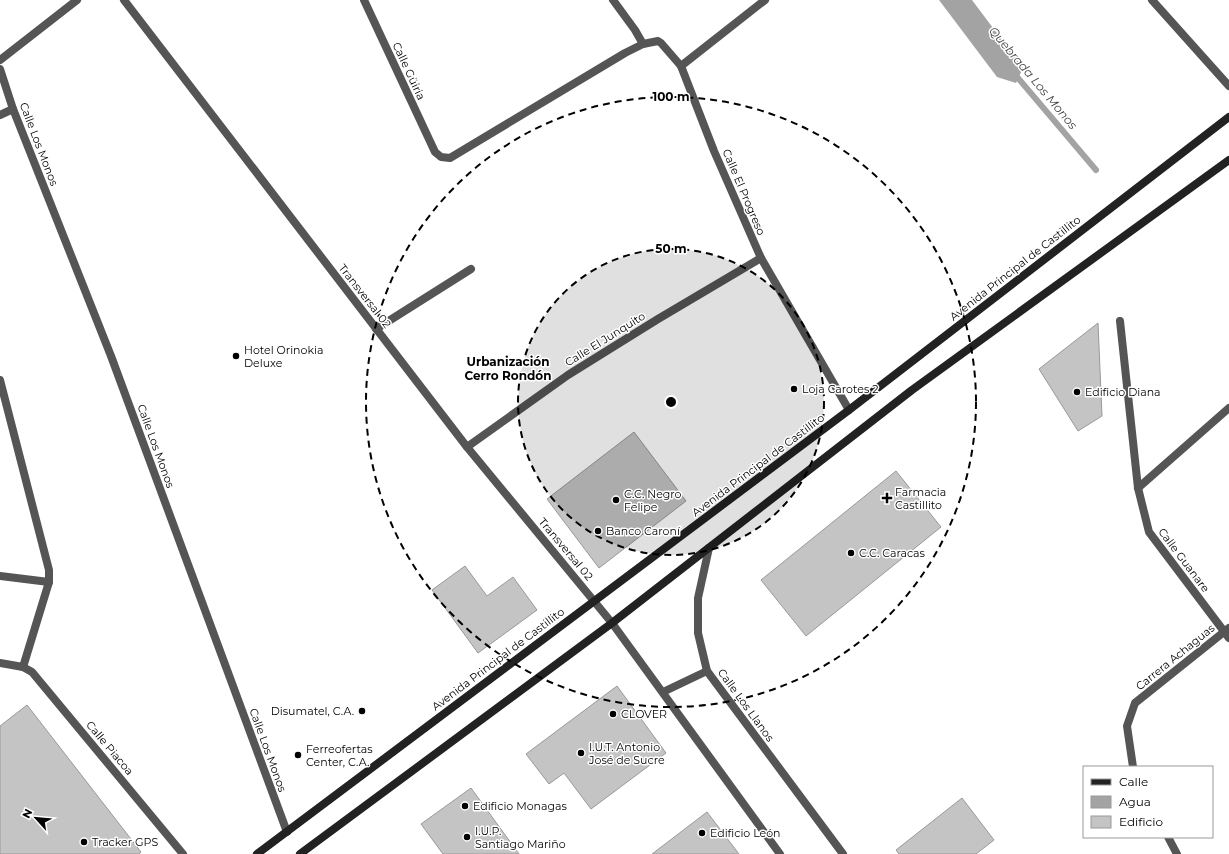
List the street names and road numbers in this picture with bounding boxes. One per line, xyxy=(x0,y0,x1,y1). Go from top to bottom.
street label: Calle Güiria xyxy=(389,40,429,102)
street label: Calle Los Monos xyxy=(17,100,62,188)
street label: Calle El Progreso xyxy=(720,147,769,237)
street label: Avenida Principal de Castillito xyxy=(947,212,1083,324)
street label: Transversal 02 xyxy=(336,261,394,331)
street label: Calle El Junquito xyxy=(562,309,648,369)
street label: Calle Los Monos xyxy=(134,402,178,490)
street label: Avenida Principal de Castillito xyxy=(689,410,827,519)
street label: Transversal 02 xyxy=(536,515,596,583)
street label: Calle Guanare xyxy=(1155,525,1213,595)
street label: Avenida Principal de Castillito xyxy=(429,604,567,713)
street label: Carrera Achaguas xyxy=(1133,621,1218,693)
street label: Calle Los Llanos xyxy=(715,666,778,745)
street label: Calle Los Monos xyxy=(246,706,290,794)
street label: Calle Piacoa xyxy=(83,718,137,778)

